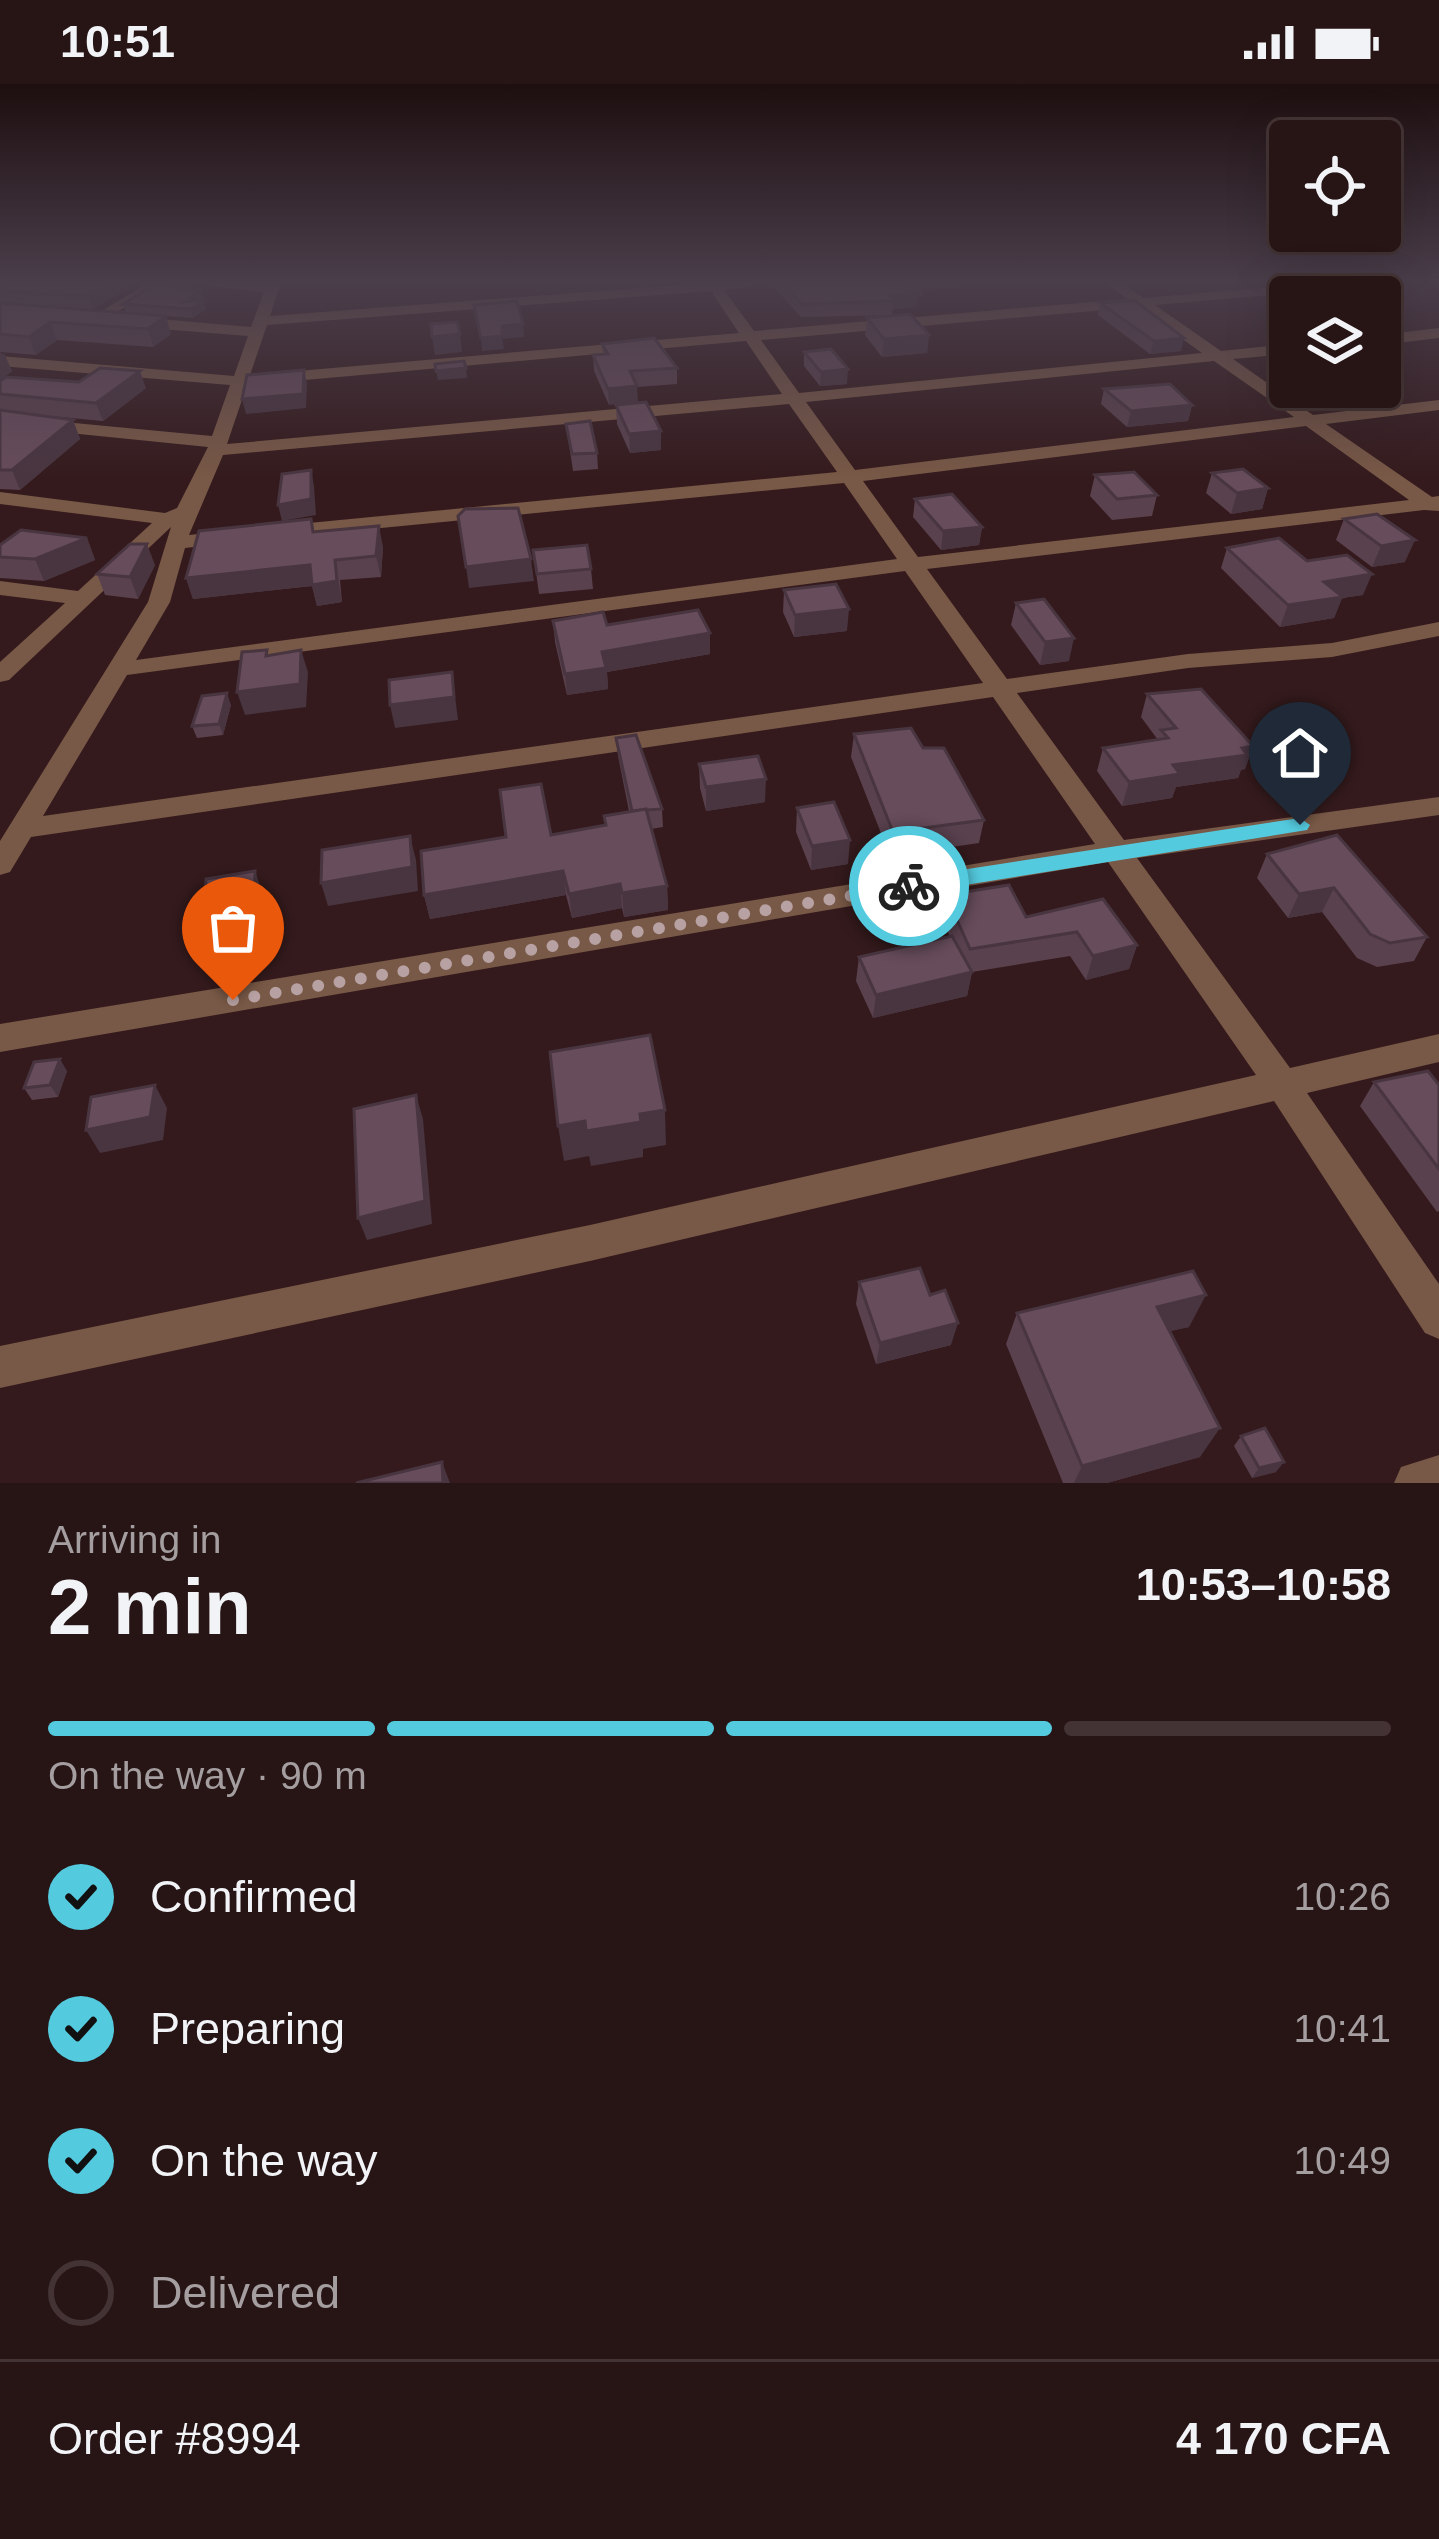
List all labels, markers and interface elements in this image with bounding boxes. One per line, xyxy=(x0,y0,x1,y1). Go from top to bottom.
text: 10:51 xyxy=(60,16,175,67)
map controls xyxy=(1269,120,1401,408)
button: locate xyxy=(1269,120,1401,252)
button: layers xyxy=(1269,276,1401,408)
pin xyxy=(1249,702,1351,825)
icon: home xyxy=(1267,720,1333,786)
courier xyxy=(849,826,969,946)
icon: bike xyxy=(876,853,942,919)
pin xyxy=(182,877,284,1000)
icon: bag xyxy=(200,895,266,961)
text: Arriving in xyxy=(48,1518,221,1561)
text: 10:53–10:58 xyxy=(1136,1559,1391,1610)
text: 2 min xyxy=(48,1563,252,1651)
text: On the way · 90 m xyxy=(48,1754,367,1797)
icon: check xyxy=(48,1864,114,1930)
text: Confirmed xyxy=(150,1871,358,1922)
text: 10:26 xyxy=(1293,1875,1391,1918)
icon: check xyxy=(48,1996,114,2062)
text: Preparing xyxy=(150,2003,345,2054)
text: 10:41 xyxy=(1293,2007,1391,2050)
icon: check xyxy=(48,2128,114,2194)
text: On the way xyxy=(150,2135,378,2186)
text: 10:49 xyxy=(1293,2139,1391,2182)
text: Delivered xyxy=(150,2267,340,2318)
text: Order #8994 xyxy=(48,2413,301,2464)
text: 4 170 CFA xyxy=(1176,2413,1391,2464)

